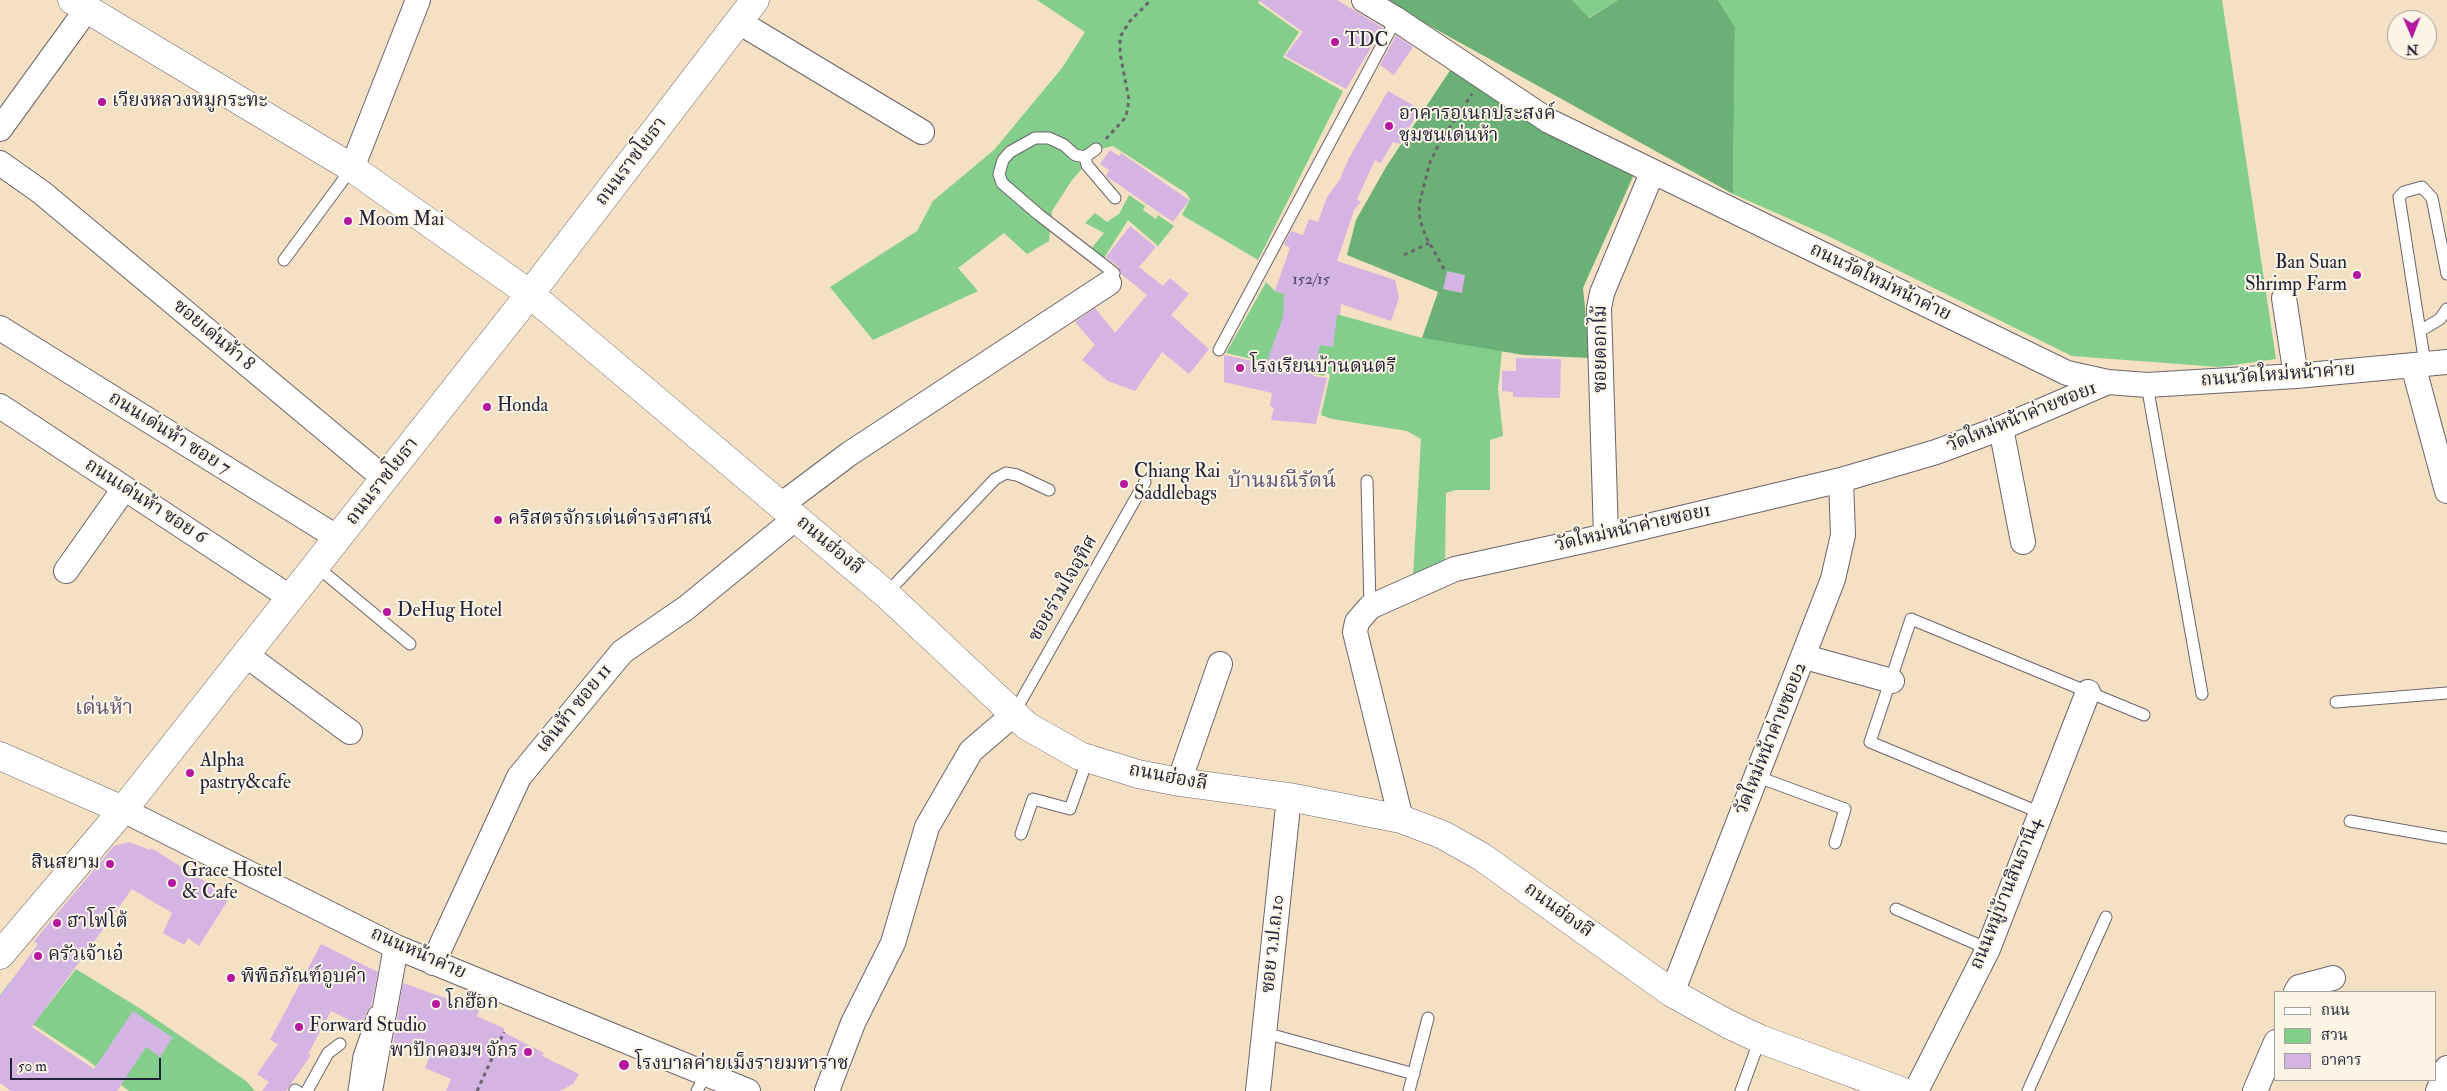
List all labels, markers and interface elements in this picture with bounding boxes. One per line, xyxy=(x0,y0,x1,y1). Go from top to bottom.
north arrow xyxy=(2387,10,2437,60)
place label: TDC xyxy=(1345,31,1389,53)
marker: TDC xyxy=(1329,36,1341,48)
text: N xyxy=(2406,41,2419,58)
place label: เวียงหลวงหมูกระทะ xyxy=(112,91,268,113)
marker: เวียงหลวงหมูกระทะ xyxy=(96,96,108,108)
place label: อาคารอเนกประสงค์ ชุมชนเด่นห้า xyxy=(1399,104,1556,148)
street label: ถนนราชโยธา xyxy=(591,113,673,211)
marker: อาคารอเนกประสงค์ ชุมชนเด่นห้า xyxy=(1383,120,1395,132)
place label: Moom Mai xyxy=(358,210,444,232)
marker: Moom Mai xyxy=(342,215,354,227)
street label: ถนนวัดใหม่หน้าค่าย xyxy=(1805,239,1955,327)
place label: Ban Suan Shrimp Farm xyxy=(2245,253,2347,297)
marker: Ban Suan Shrimp Farm xyxy=(2351,269,2363,281)
house number: 152/15 xyxy=(1292,271,1330,291)
street label: ซอยเด่นห้า 8 xyxy=(168,295,258,377)
street label: ซอยดอกไม้ xyxy=(1591,305,1613,393)
place label: โรงเรียนบ้านดนตรี xyxy=(1250,357,1396,379)
street label: ถนนวัดใหม่หน้าค่าย xyxy=(2200,359,2356,393)
marker: โรงเรียนบ้านดนตรี xyxy=(1234,362,1246,374)
street label: วัดใหม่หน้าค่ายซอย1 xyxy=(1944,378,2100,458)
street label: ถนนเด่นห้า ซอย 7 xyxy=(104,387,234,481)
place label: Honda xyxy=(497,396,548,418)
marker: Honda xyxy=(481,401,493,413)
street label: ถนนราชโยธา xyxy=(342,434,424,530)
street label: ถนนเด่นห้า ซอย 6 xyxy=(80,454,210,550)
place label: Chiang Rai Saddlebags xyxy=(1134,462,1220,506)
district label: บ้านมณีรัตน์ xyxy=(1228,469,1336,495)
marker: Chiang Rai Saddlebags xyxy=(1118,478,1130,490)
street label: วัดใหม่หน้าค่ายซอย1 xyxy=(1553,500,1713,558)
place label: คริสตรจักรเด่นดำรงศาสน์ xyxy=(508,509,712,531)
street label: ถนนฮ่องลี xyxy=(791,512,867,580)
marker: คริสตรจักรเด่นดำรงศาสน์ xyxy=(492,514,504,526)
street label: ซอยร่วมใจอุทิศ xyxy=(1024,532,1104,646)
place label: DeHug Hotel xyxy=(397,601,502,623)
marker: DeHug Hotel xyxy=(381,606,393,618)
street label: วัดใหม่หน้าค่ายซอย2 xyxy=(1731,659,1813,819)
street label: เด่นห้า ซอย 11 xyxy=(532,660,618,758)
district label: เด่นห้า xyxy=(75,696,133,722)
place label: Alpha pastry&cafe xyxy=(200,751,291,795)
street label: ถนนฮ่องลี xyxy=(1127,759,1209,797)
marker: Alpha pastry&cafe xyxy=(184,767,196,779)
street label: ถนนหมู่บ้านสินธานี4 xyxy=(1966,815,2048,973)
place label: สินสยาม xyxy=(31,853,100,875)
marker: สินสยาม xyxy=(104,858,116,870)
place label: Grace Hostel & Cafe xyxy=(182,861,282,905)
marker: Grace Hostel & Cafe xyxy=(166,877,178,889)
street label: ถนนฮ่องลี xyxy=(1519,878,1597,944)
street label: ซอย ว.ป.ถ.10 xyxy=(1257,894,1291,994)
place label: ฮาโฟโต้ xyxy=(67,912,128,934)
marker: ฮาโฟโต้ xyxy=(51,917,63,929)
street label: ถนนหน้าค่าย xyxy=(367,923,469,985)
place label: ครัวเจ้าเอ๋ xyxy=(48,945,124,967)
marker: ครัวเจ้าเอ๋ xyxy=(32,950,44,962)
place label: พิพิธภัณฑ์อูบคำ xyxy=(241,967,366,989)
marker: พิพิธภัณฑ์อูบคำ xyxy=(225,972,237,984)
legend xyxy=(2274,991,2437,1081)
place label: โกฮ๊อก xyxy=(446,993,498,1015)
marker: โกฮ๊อก xyxy=(430,998,442,1010)
text: ถนน xyxy=(2321,1001,2350,1020)
place label: Forward Studio xyxy=(309,1016,426,1038)
marker: Forward Studio xyxy=(293,1021,305,1033)
text: สวน xyxy=(2321,1026,2348,1045)
place label: พาปักคอมฯ จักร xyxy=(390,1041,518,1063)
marker: พาปักคอมฯ จักร xyxy=(522,1046,534,1058)
scale bar xyxy=(12,1048,164,1080)
text: อาคาร xyxy=(2321,1051,2361,1070)
place label: โรงบาลค่ายเม็งรายมหาราช xyxy=(635,1054,848,1076)
text: 50 m xyxy=(18,1057,47,1076)
marker: โรงบาลค่ายเม็งรายมหาราช xyxy=(617,1058,631,1072)

